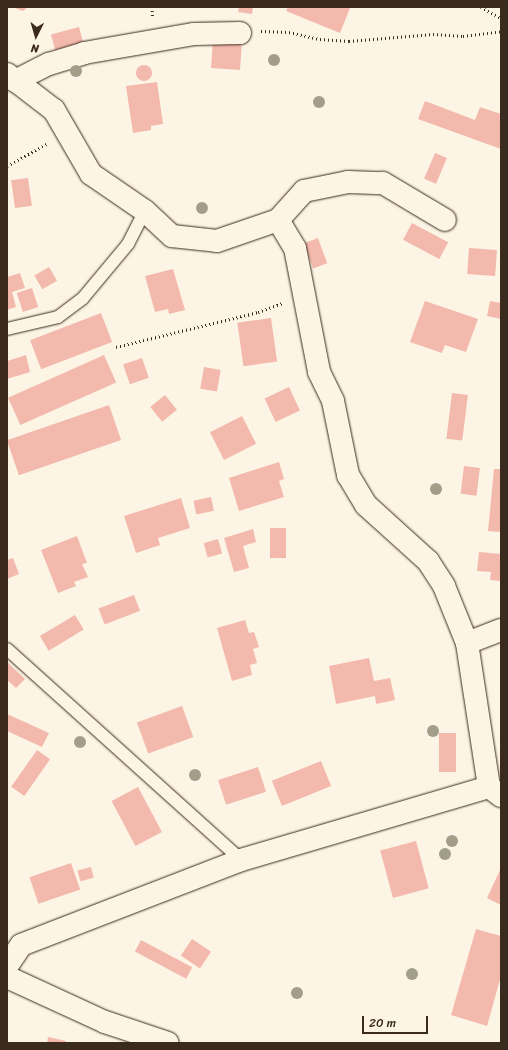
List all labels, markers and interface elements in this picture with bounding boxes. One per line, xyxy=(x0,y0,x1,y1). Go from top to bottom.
north arrow xyxy=(16,16,56,56)
text: N xyxy=(30,39,40,58)
scale bar xyxy=(364,1008,430,1034)
text: 20 m xyxy=(369,1012,396,1034)

